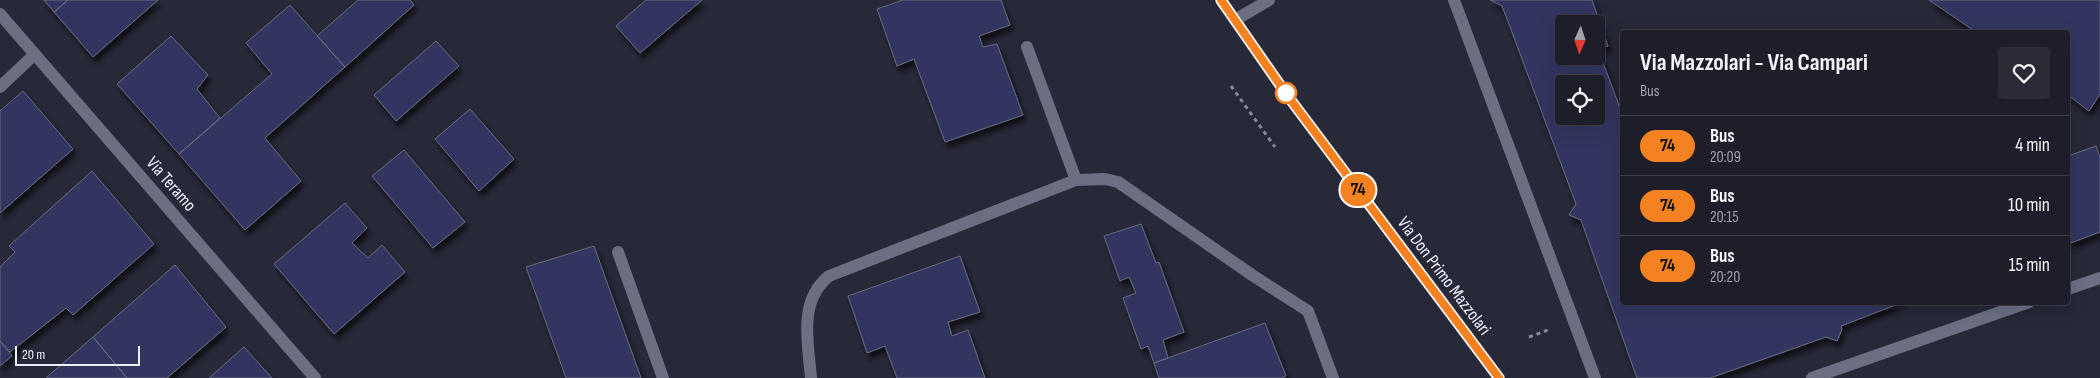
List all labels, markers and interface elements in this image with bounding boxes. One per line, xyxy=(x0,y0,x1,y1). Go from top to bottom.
north arrow xyxy=(1555,15,1605,65)
map controls xyxy=(1555,15,1605,125)
button: heart xyxy=(1998,47,2050,99)
text: Via Mazzolari - Via Campari xyxy=(1640,48,1868,77)
button: locate xyxy=(1555,75,1605,125)
unlabelled marker xyxy=(1275,82,1297,104)
text: Bus xyxy=(1640,82,1660,101)
text: Bus xyxy=(1710,125,1735,148)
text: 4 min xyxy=(2015,134,2050,157)
text: 74 xyxy=(1660,135,1675,156)
text: 20:09 xyxy=(1710,148,1741,167)
street label: Via Teramo xyxy=(142,152,200,216)
line badge: 74 xyxy=(1336,174,1380,206)
text: 74 xyxy=(1350,179,1366,200)
text: Bus xyxy=(1710,185,1735,208)
text: 10 min xyxy=(2008,194,2050,217)
text: 74 xyxy=(1660,195,1675,216)
text: 20:15 xyxy=(1710,208,1739,227)
street label: Via Don Primo Mazzolari xyxy=(1393,213,1495,339)
text: Bus xyxy=(1710,245,1735,268)
text: 15 min xyxy=(2009,254,2050,277)
text: 74 xyxy=(1660,255,1675,276)
text: 20:20 xyxy=(1710,268,1740,287)
scale bar xyxy=(15,343,140,366)
text: 20 m xyxy=(22,346,45,363)

